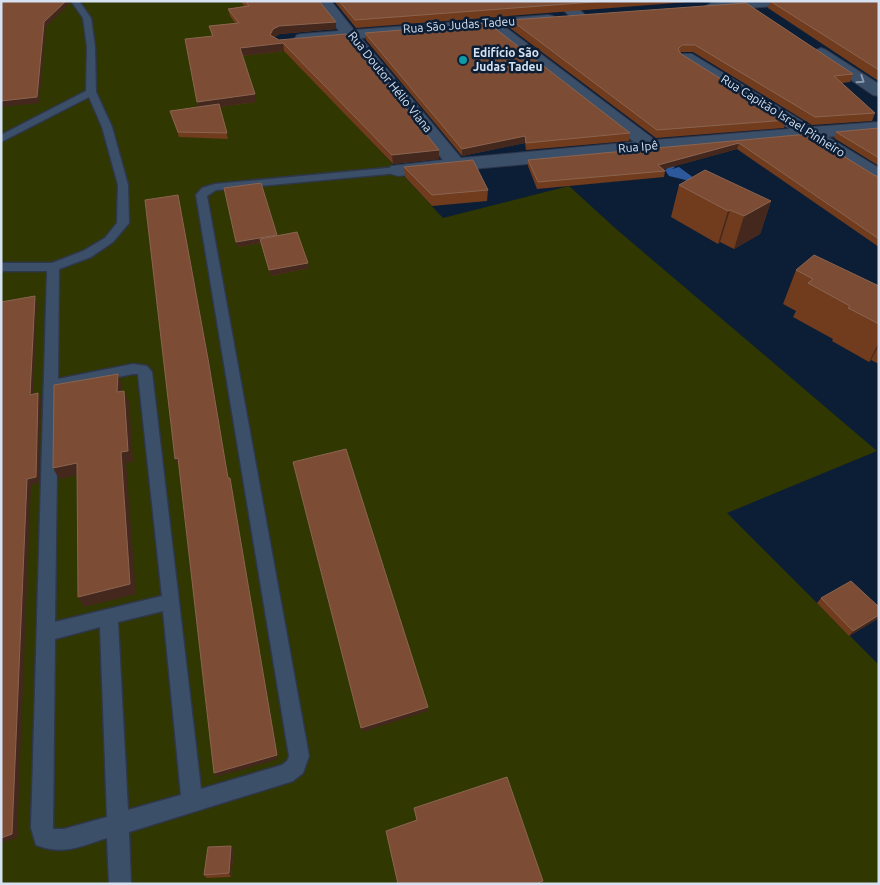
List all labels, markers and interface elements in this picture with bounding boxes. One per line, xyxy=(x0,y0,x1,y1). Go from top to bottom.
street label: Rua São Judas Tadeu xyxy=(403,14,515,35)
street label: Rua Doutor Hélio Viana xyxy=(346,29,435,135)
place label: Edifício São Judas Tadeu xyxy=(473,46,543,73)
marker: Edifício São Judas Tadeu xyxy=(457,54,469,66)
street label: Rua Capitão Israel Pinheiro xyxy=(719,72,848,159)
one-way arrow xyxy=(856,73,865,83)
street label: Rua Ipê xyxy=(617,138,658,155)

